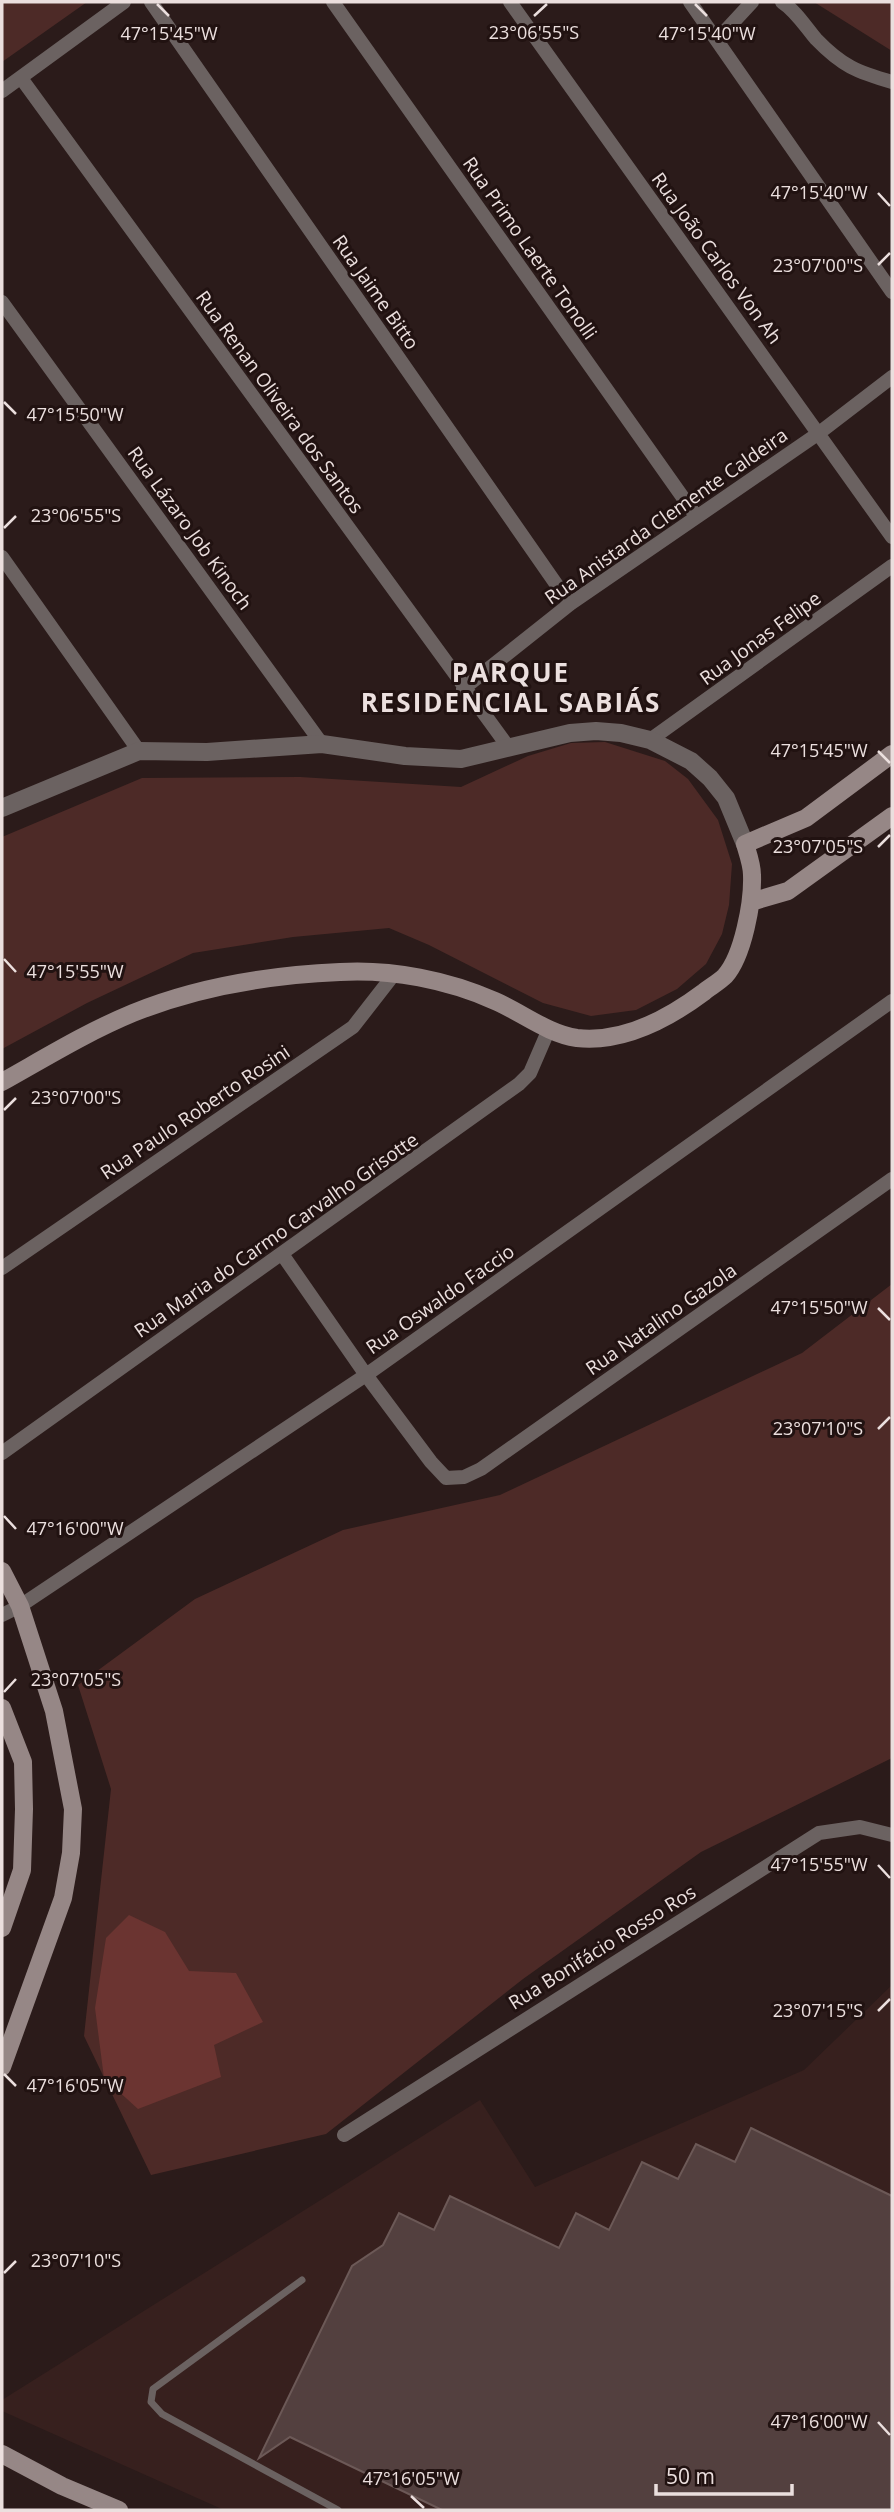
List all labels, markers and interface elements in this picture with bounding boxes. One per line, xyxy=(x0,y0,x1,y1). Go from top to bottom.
text: 23°06'55"S xyxy=(489,20,579,44)
text: 47°15'45"W xyxy=(120,21,218,45)
text: 47°15'40"W xyxy=(658,21,756,45)
street label: Rua Primo Laerte Tonolli xyxy=(457,151,603,345)
street label: Rua João Carlos Von Ah xyxy=(646,167,788,349)
text: 47°15'40"W xyxy=(770,180,868,204)
street label: Rua Jaime Bitto xyxy=(327,229,425,355)
text: 23°07'00"S xyxy=(773,253,863,277)
street label: Rua Renan Oliveira dos Santos xyxy=(190,285,370,519)
text: 47°15'50"W xyxy=(26,402,124,426)
street label: Rua Anistarda Clemente Caldeira xyxy=(539,422,793,610)
street label: Rua Lázaro Job Kinoch xyxy=(122,441,258,615)
text: 23°06'55"S xyxy=(31,503,121,527)
street label: Rua Jonas Felipe xyxy=(694,585,826,691)
district label: PARQUE RESIDENCIAL SABIÁS xyxy=(361,654,661,720)
text: 47°15'45"W xyxy=(770,738,868,762)
text: 23°07'05"S xyxy=(773,834,863,858)
text: 47°15'55"W xyxy=(26,959,124,983)
street label: Rua Paulo Roberto Rosini xyxy=(95,1039,295,1185)
text: 23°07'00"S xyxy=(31,1085,121,1109)
street label: Rua Maria do Carmo Carvalho Grisotte xyxy=(129,1127,423,1343)
street label: Rua Oswaldo Faccio xyxy=(361,1238,519,1360)
street label: Rua Natalino Gazola xyxy=(580,1257,742,1381)
text: 47°15'50"W xyxy=(770,1295,868,1319)
text: 23°07'10"S xyxy=(773,1416,863,1440)
text: 47°16'00"W xyxy=(26,1516,124,1540)
text: 23°07'05"S xyxy=(31,1667,121,1691)
text: 47°15'55"W xyxy=(770,1852,868,1876)
street label: Rua Bonifácio Rosso Ros xyxy=(503,1879,701,2015)
text: 23°07'15"S xyxy=(773,1998,863,2022)
text: 47°16'05"W xyxy=(26,2073,124,2097)
text: 23°07'10"S xyxy=(31,2248,121,2272)
text: 47°16'00"W xyxy=(770,2409,868,2433)
scale bar xyxy=(656,2452,792,2496)
text: 50 m xyxy=(666,2462,715,2490)
text: 47°16'05"W xyxy=(362,2466,460,2490)

